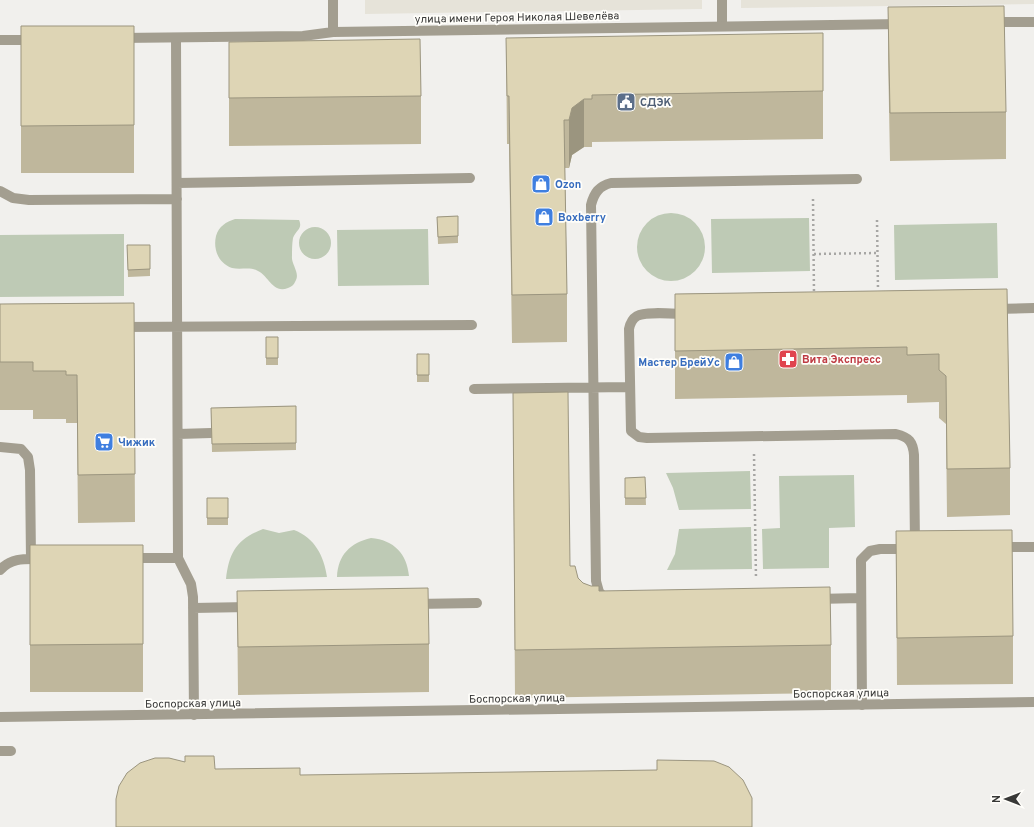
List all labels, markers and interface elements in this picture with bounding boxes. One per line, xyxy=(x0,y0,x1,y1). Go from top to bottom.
street label: улица имени Героя Николая Шевелёва xyxy=(415,9,620,27)
public building icon: СДЭК xyxy=(615,91,637,113)
place label: СДЭК xyxy=(640,96,672,110)
shop icon: Ozon xyxy=(530,173,552,195)
place label: Ozon xyxy=(555,178,581,192)
shop icon: Boxberry xyxy=(533,206,555,228)
place label: Boxberry xyxy=(558,211,606,225)
pharmacy icon: Вита Экспресс xyxy=(777,348,799,370)
shop icon: Мастер БрейУc xyxy=(723,351,745,373)
place label: Вита Экспресс xyxy=(802,353,881,367)
place label: Мастер БрейУc xyxy=(638,356,720,370)
supermarket icon: Чижик xyxy=(93,431,115,453)
place label: Чижик xyxy=(118,436,156,450)
street label: Боспорская улица xyxy=(793,686,889,702)
street label: Боспорская улица xyxy=(469,691,565,707)
street label: Боспорская улица xyxy=(145,696,241,712)
north arrow xyxy=(986,779,1026,819)
text: N xyxy=(990,795,1004,803)

